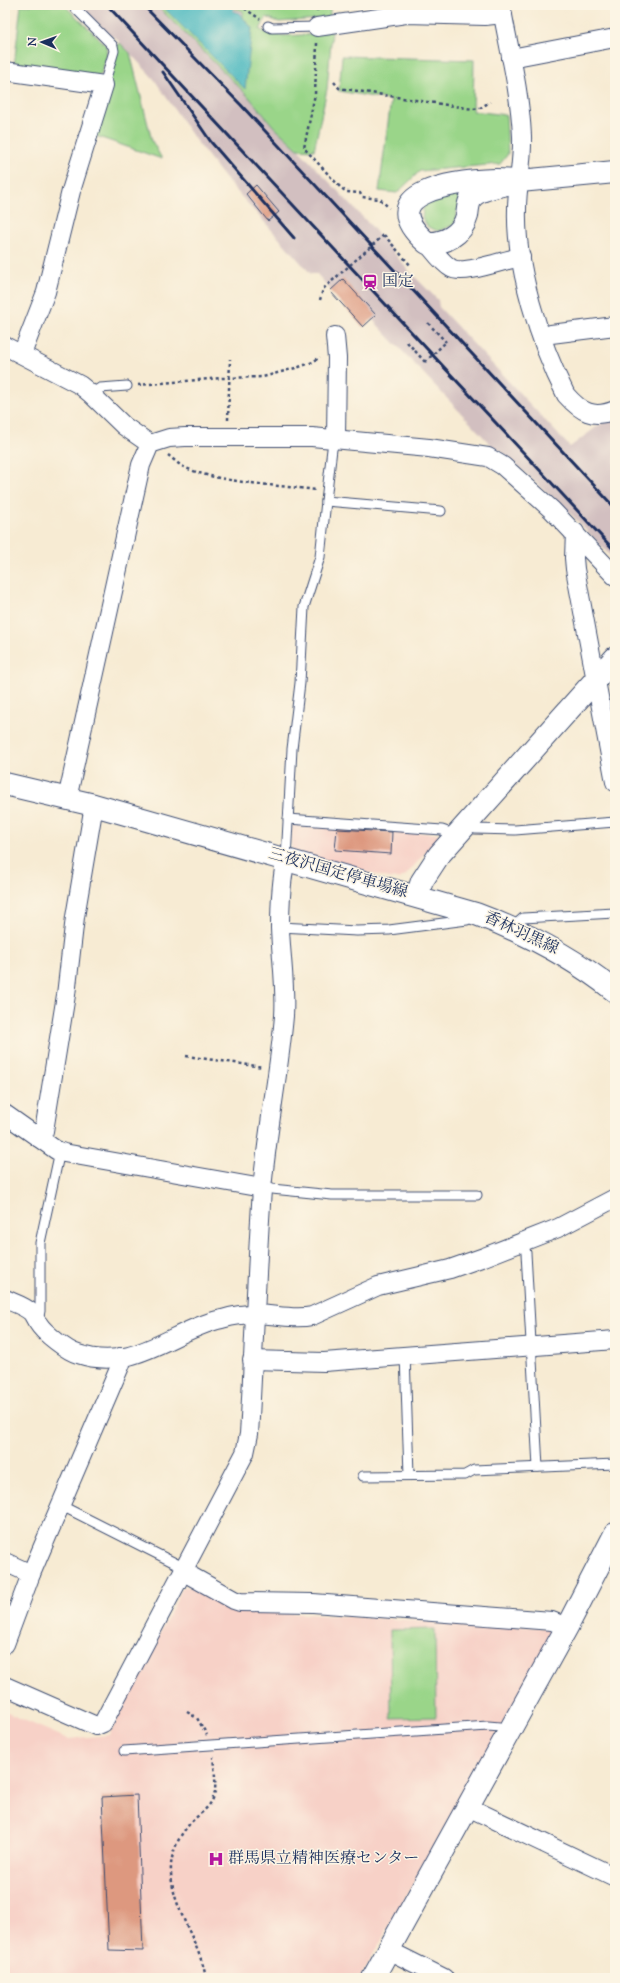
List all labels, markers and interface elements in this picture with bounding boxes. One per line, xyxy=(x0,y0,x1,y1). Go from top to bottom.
north arrow xyxy=(22,22,62,62)
text: N xyxy=(25,37,41,47)
place label: 国定 xyxy=(382,271,414,294)
station icon: 国定 xyxy=(361,273,379,291)
street label: 三夜沢国定停車場線 xyxy=(266,843,410,905)
street label: 香林羽黒線 xyxy=(480,907,562,961)
place label: 群馬県立精神医療センター xyxy=(228,1848,419,1871)
hospital icon: 群馬県立精神医療センター xyxy=(207,1850,225,1868)

